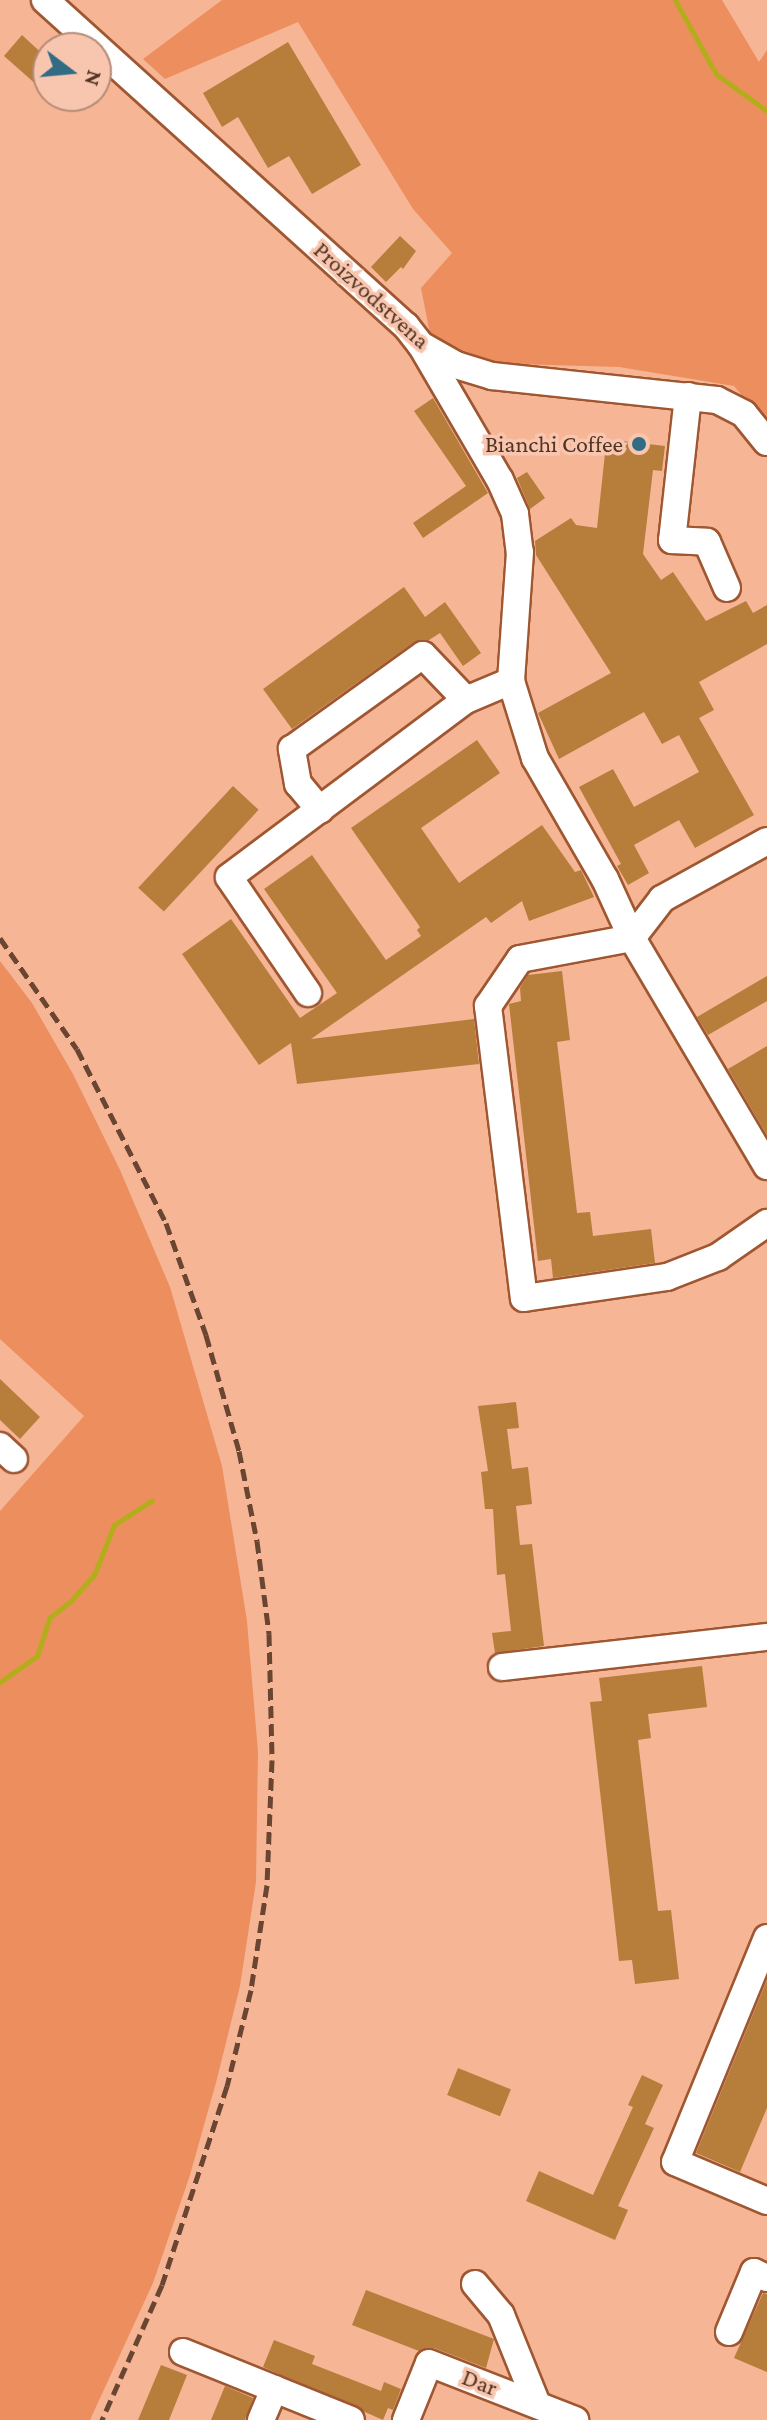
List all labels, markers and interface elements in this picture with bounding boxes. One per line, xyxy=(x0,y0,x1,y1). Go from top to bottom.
north arrow xyxy=(32,32,112,112)
text: N xyxy=(80,68,108,89)
street label: Proizvodstvena xyxy=(308,235,436,355)
place label: Bianchi Coffee xyxy=(485,430,623,458)
marker: Bianchi Coffee xyxy=(630,435,648,453)
street label: Dar xyxy=(458,2362,502,2402)

